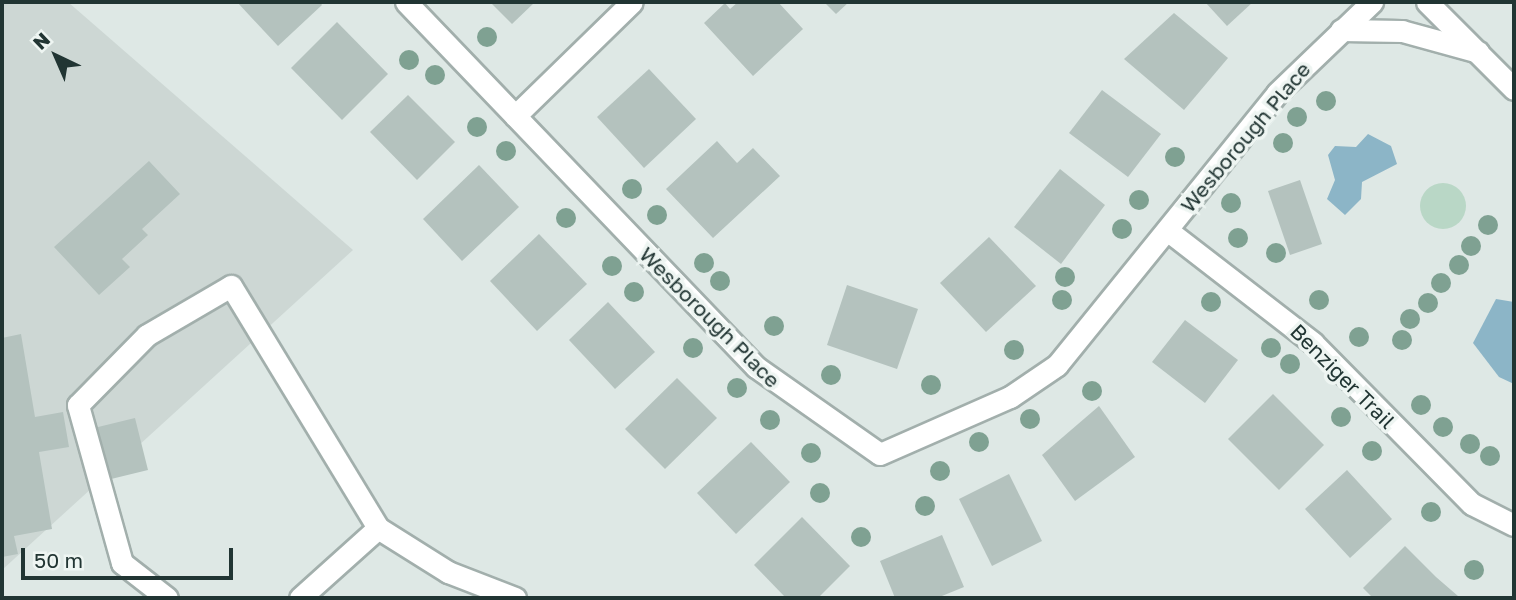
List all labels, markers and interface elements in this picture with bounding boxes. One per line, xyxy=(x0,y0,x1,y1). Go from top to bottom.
north arrow xyxy=(21,21,91,91)
text: N xyxy=(28,27,54,54)
street label: Wesborough Place xyxy=(1175,57,1315,217)
street label: Wesborough Place xyxy=(634,241,786,393)
street label: Benziger Trail xyxy=(1286,319,1400,433)
scale bar xyxy=(24,534,236,578)
text: 50 m xyxy=(34,547,83,573)

